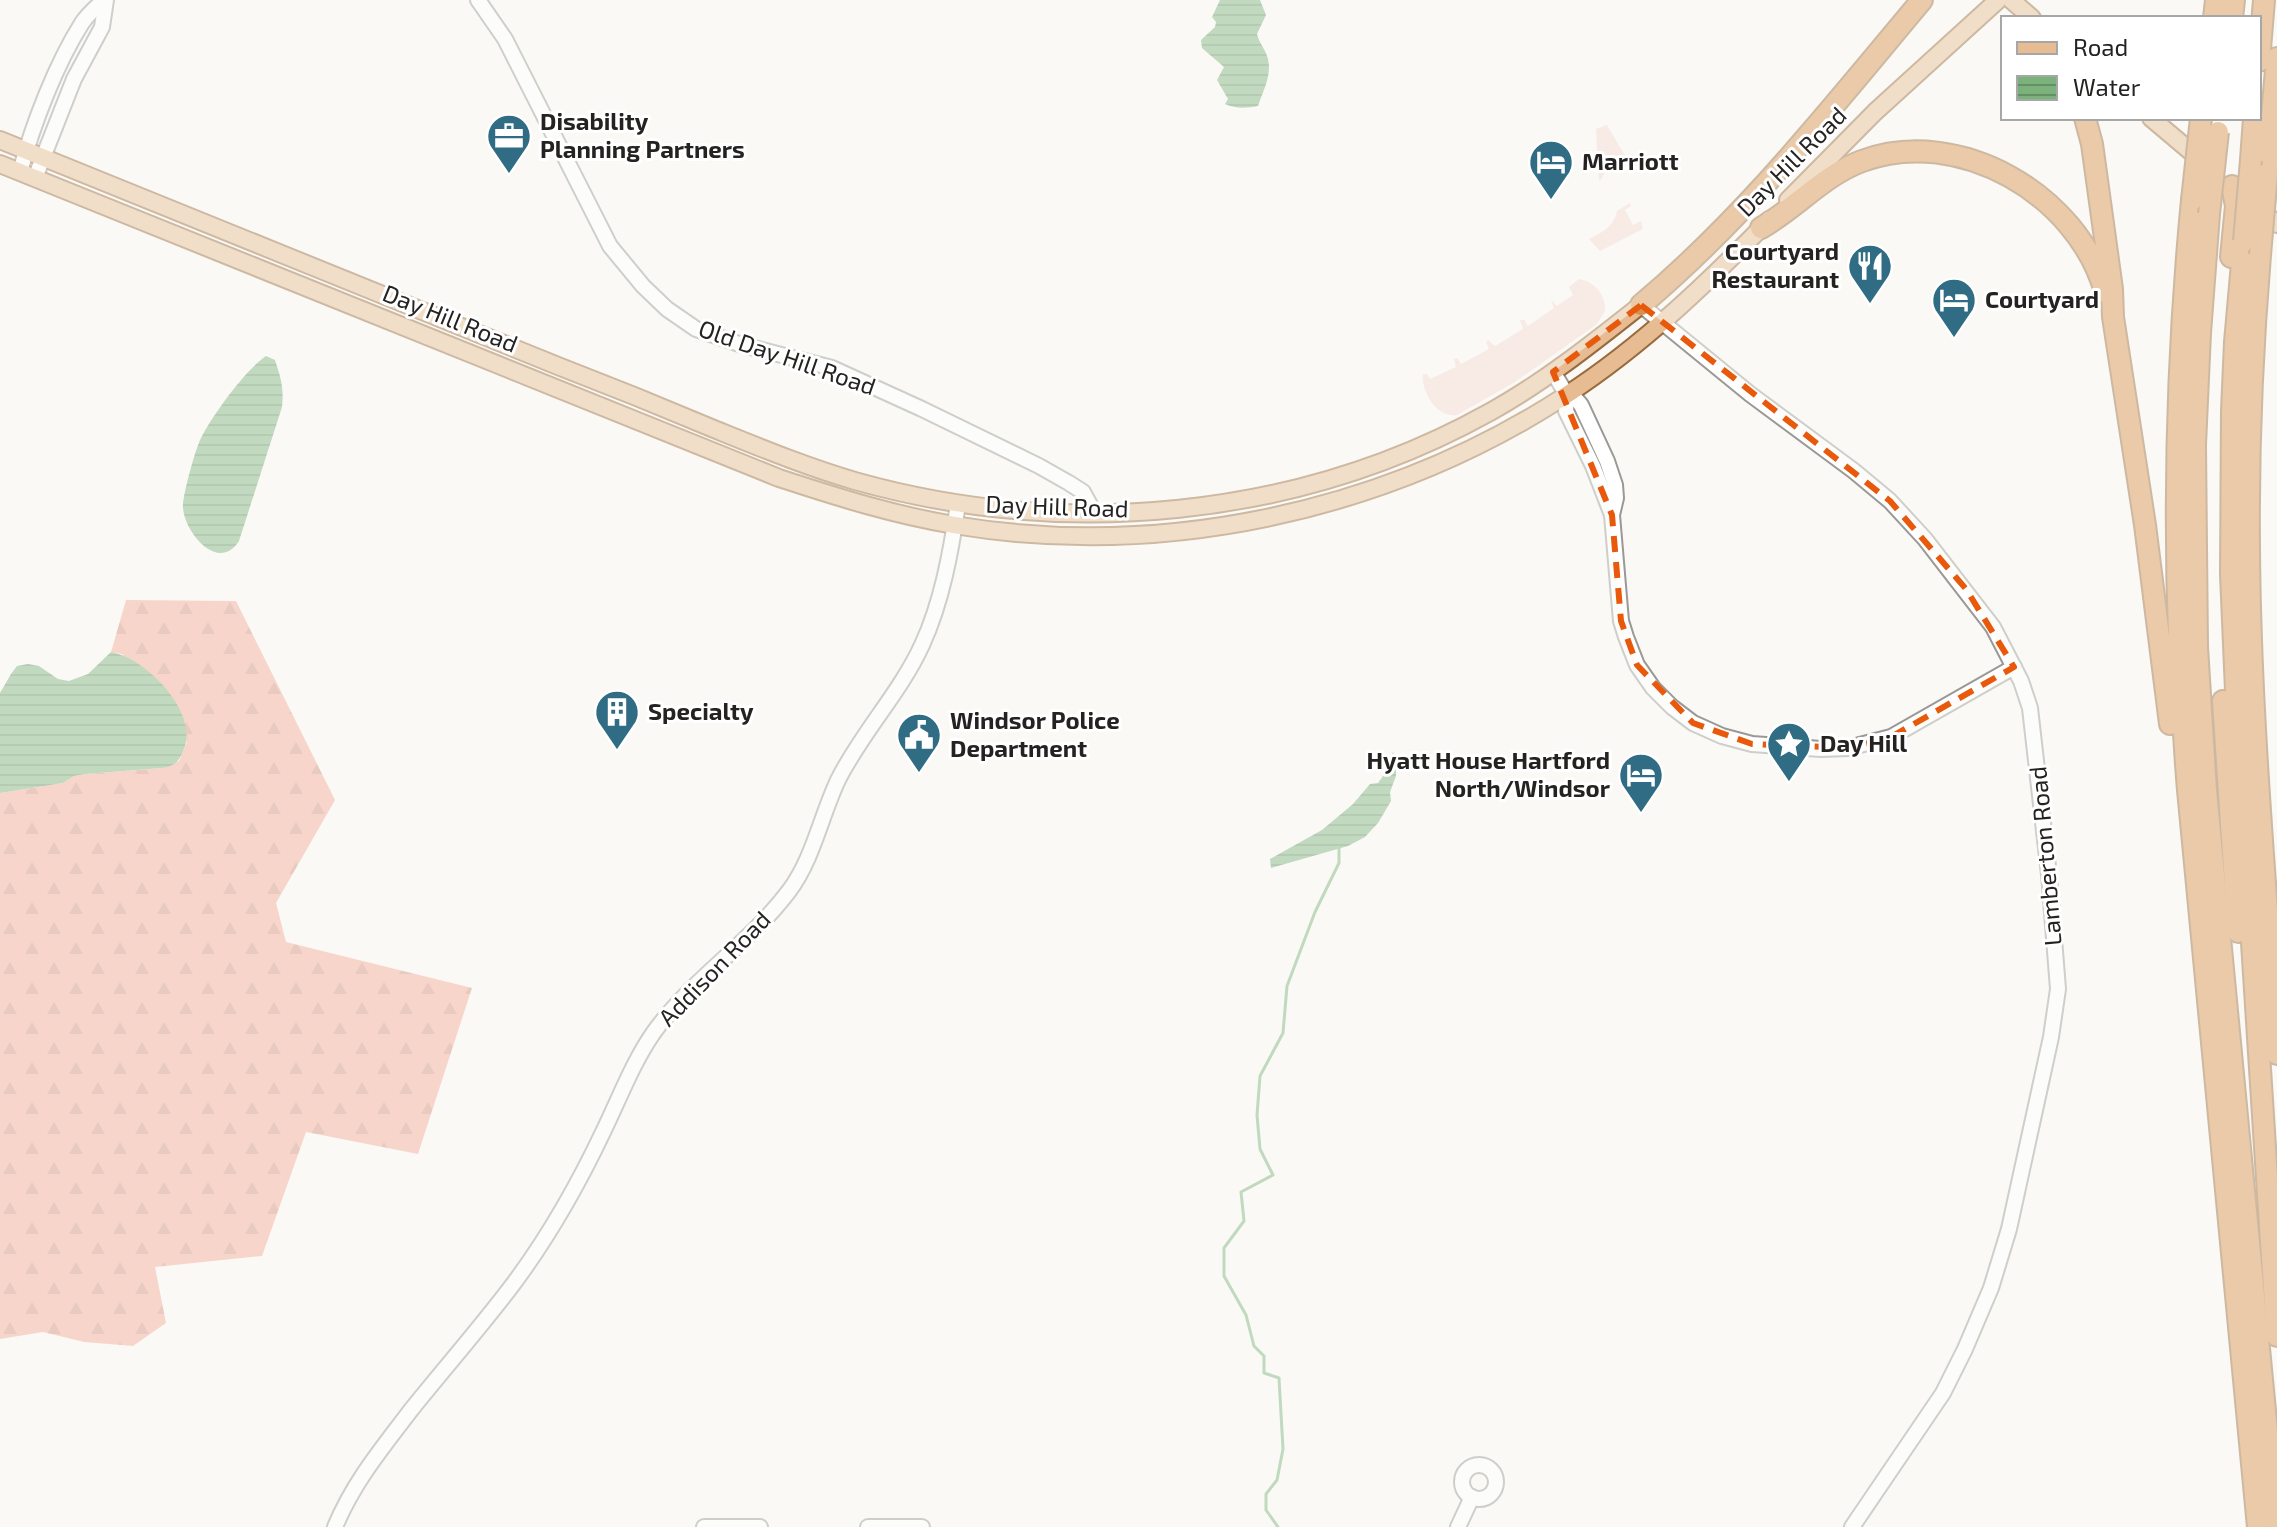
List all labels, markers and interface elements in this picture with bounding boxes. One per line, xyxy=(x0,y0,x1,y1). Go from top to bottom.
legend xyxy=(2001,16,2261,120)
text: Road xyxy=(2073,32,2128,61)
text: Water xyxy=(2073,72,2141,101)
street label: Day Hill Road xyxy=(1730,100,1852,222)
place label: Disability Planning Partners xyxy=(540,106,745,163)
office icon: Disability Planning Partners xyxy=(485,112,533,175)
hotel icon: Marriott xyxy=(1527,138,1575,201)
place label: Marriott xyxy=(1582,146,1679,175)
place label: Courtyard Restaurant xyxy=(1711,236,1839,293)
restaurant icon: Courtyard Restaurant xyxy=(1846,242,1894,305)
hotel icon: Courtyard xyxy=(1930,276,1978,339)
street label: Day Hill Road xyxy=(379,277,522,358)
place label: Courtyard xyxy=(1985,284,2099,313)
street label: Old Day Hill Road xyxy=(695,313,880,400)
street label: Day Hill Road xyxy=(985,489,1129,522)
building icon: Specialty xyxy=(593,688,641,751)
place label: Specialty xyxy=(648,696,754,725)
place label: Windsor Police Department xyxy=(950,705,1120,762)
public building icon: Windsor Police Department xyxy=(895,711,943,774)
place icon: Day Hill xyxy=(1765,720,1813,783)
place label: Day Hill xyxy=(1820,728,1907,757)
place label: Hyatt House Hartford North/Windsor xyxy=(1367,745,1611,802)
hotel icon: Hyatt House Hartford North/Windsor xyxy=(1617,751,1665,814)
street label: Lamberton Road xyxy=(2022,765,2067,947)
street label: Addison Road xyxy=(652,904,776,1032)

